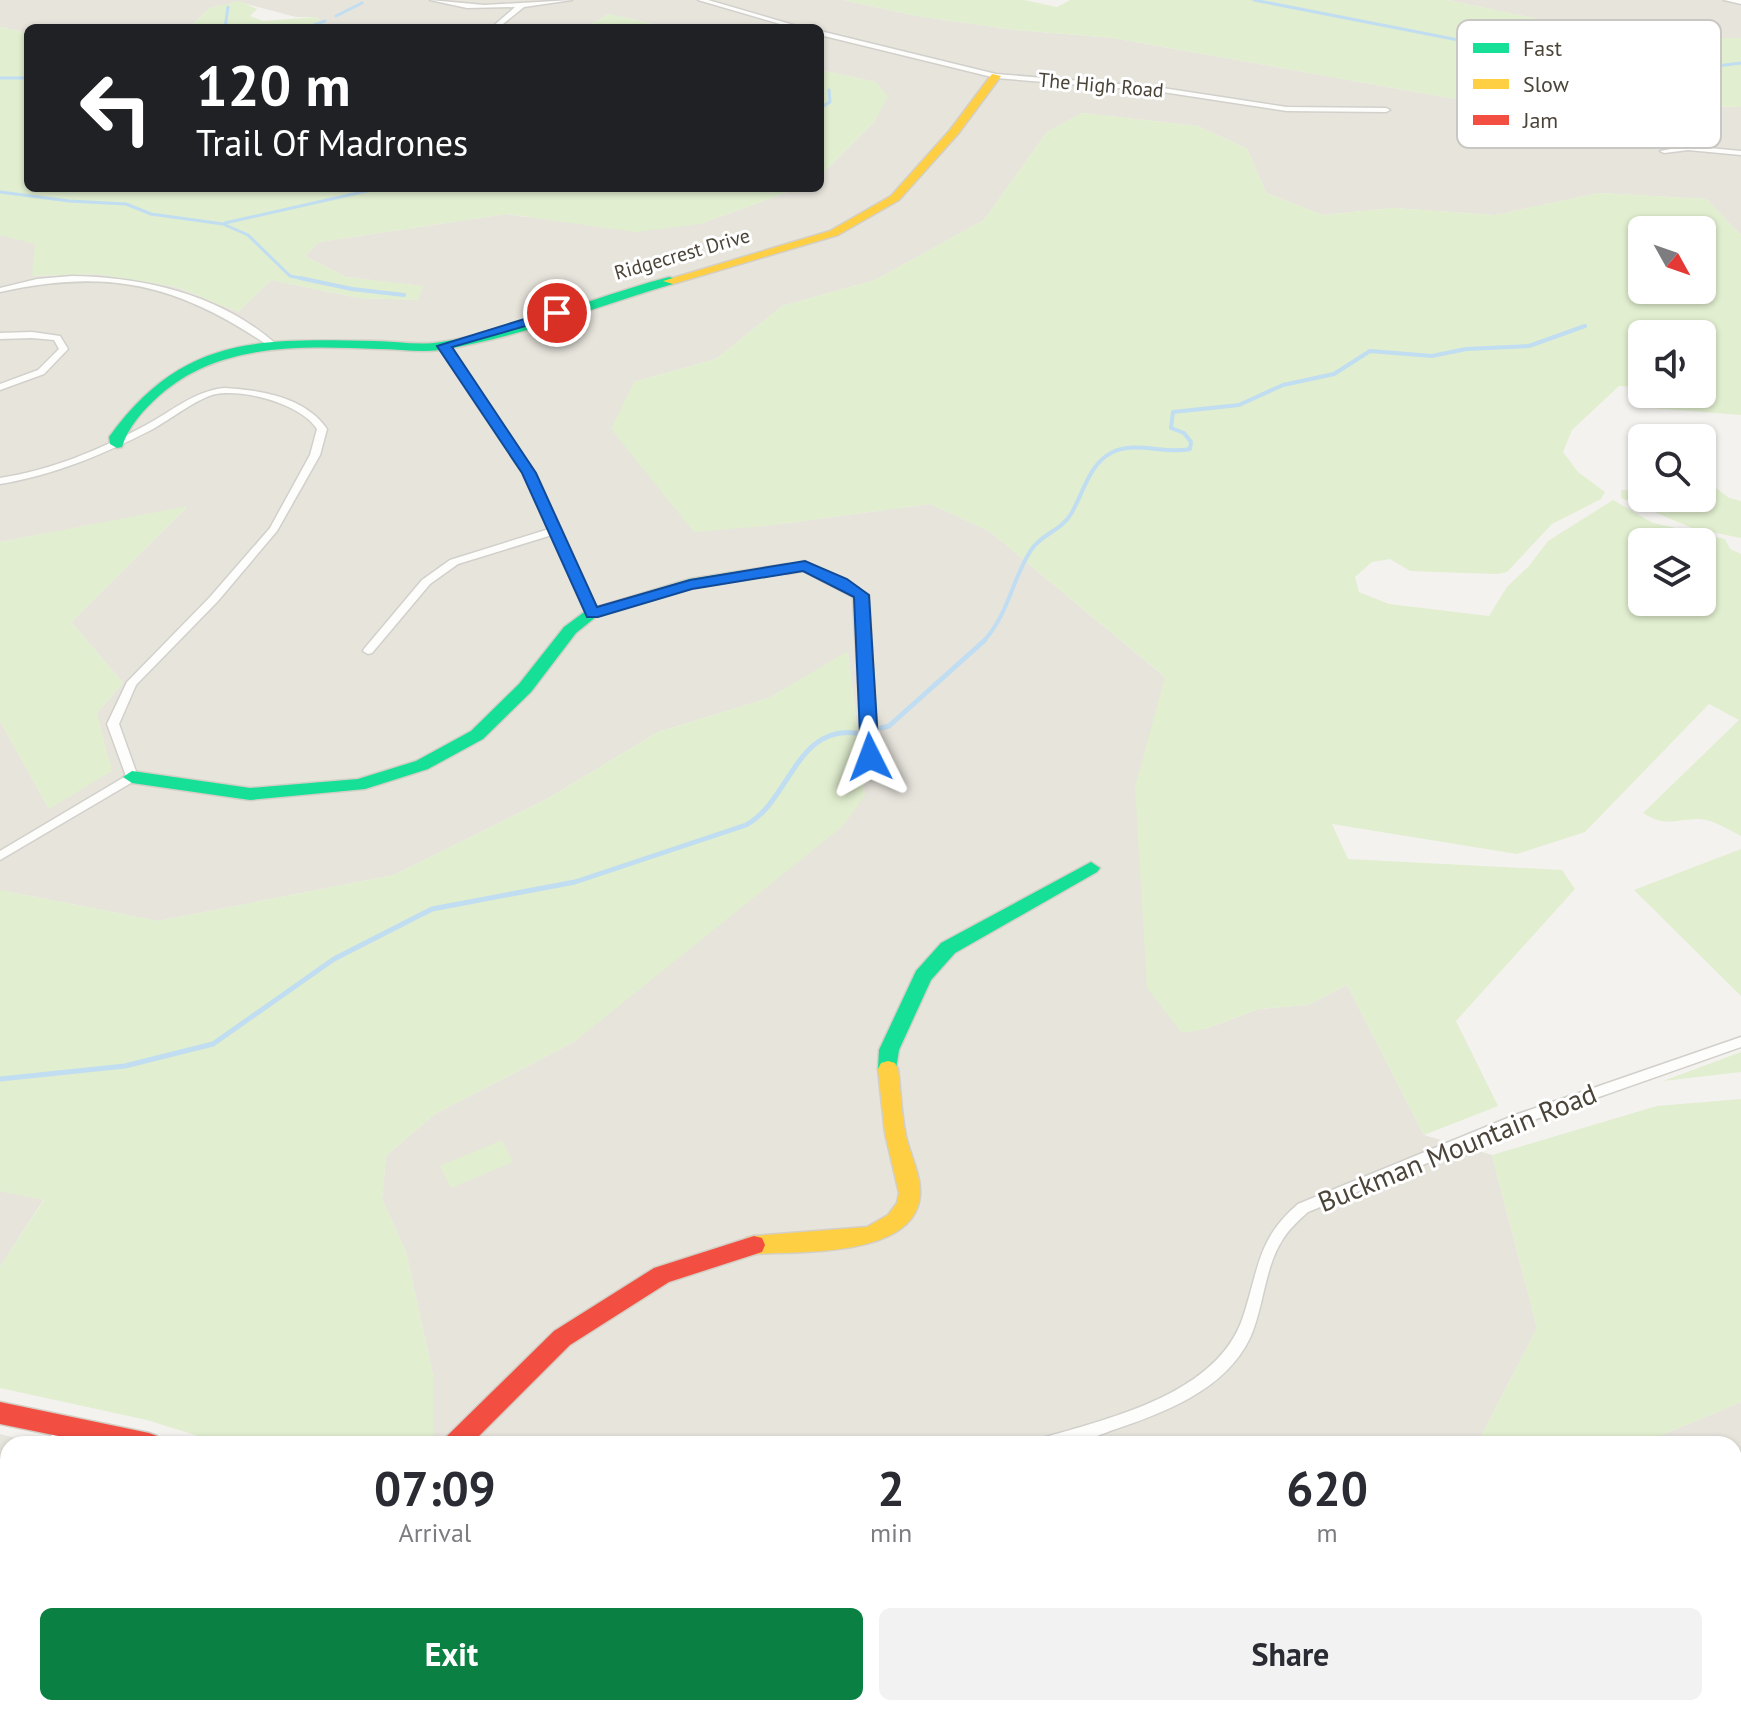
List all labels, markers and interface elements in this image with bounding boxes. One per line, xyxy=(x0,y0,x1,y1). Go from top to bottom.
legend xyxy=(1457,20,1721,148)
text: Fast xyxy=(1523,34,1563,62)
text: 120 m xyxy=(196,49,351,121)
icon: left xyxy=(64,56,168,160)
street label: The High Road xyxy=(1037,67,1165,103)
text: Slow xyxy=(1523,70,1569,98)
text: Jam xyxy=(1522,106,1558,134)
text: Trail Of Madrones xyxy=(196,119,468,166)
north arrow xyxy=(1628,216,1716,304)
map controls xyxy=(1628,216,1716,616)
street label: Ridgecrest Drive xyxy=(611,222,753,286)
pin xyxy=(523,279,591,347)
icon: arrive xyxy=(535,291,579,335)
button: sound xyxy=(1628,320,1716,408)
button: search xyxy=(1628,424,1716,512)
button: layers xyxy=(1628,528,1716,616)
position arrow xyxy=(828,715,912,799)
street label: Buckman Mountain Road xyxy=(1312,1074,1602,1220)
text: 07:09 xyxy=(374,1457,496,1519)
text: 2 xyxy=(877,1457,905,1519)
text: 620 xyxy=(1286,1457,1368,1519)
text: Arrival xyxy=(399,1516,471,1549)
text: min xyxy=(870,1516,912,1549)
text: m xyxy=(1317,1516,1338,1549)
button: Exit xyxy=(40,1608,863,1700)
button: Share xyxy=(879,1608,1702,1700)

